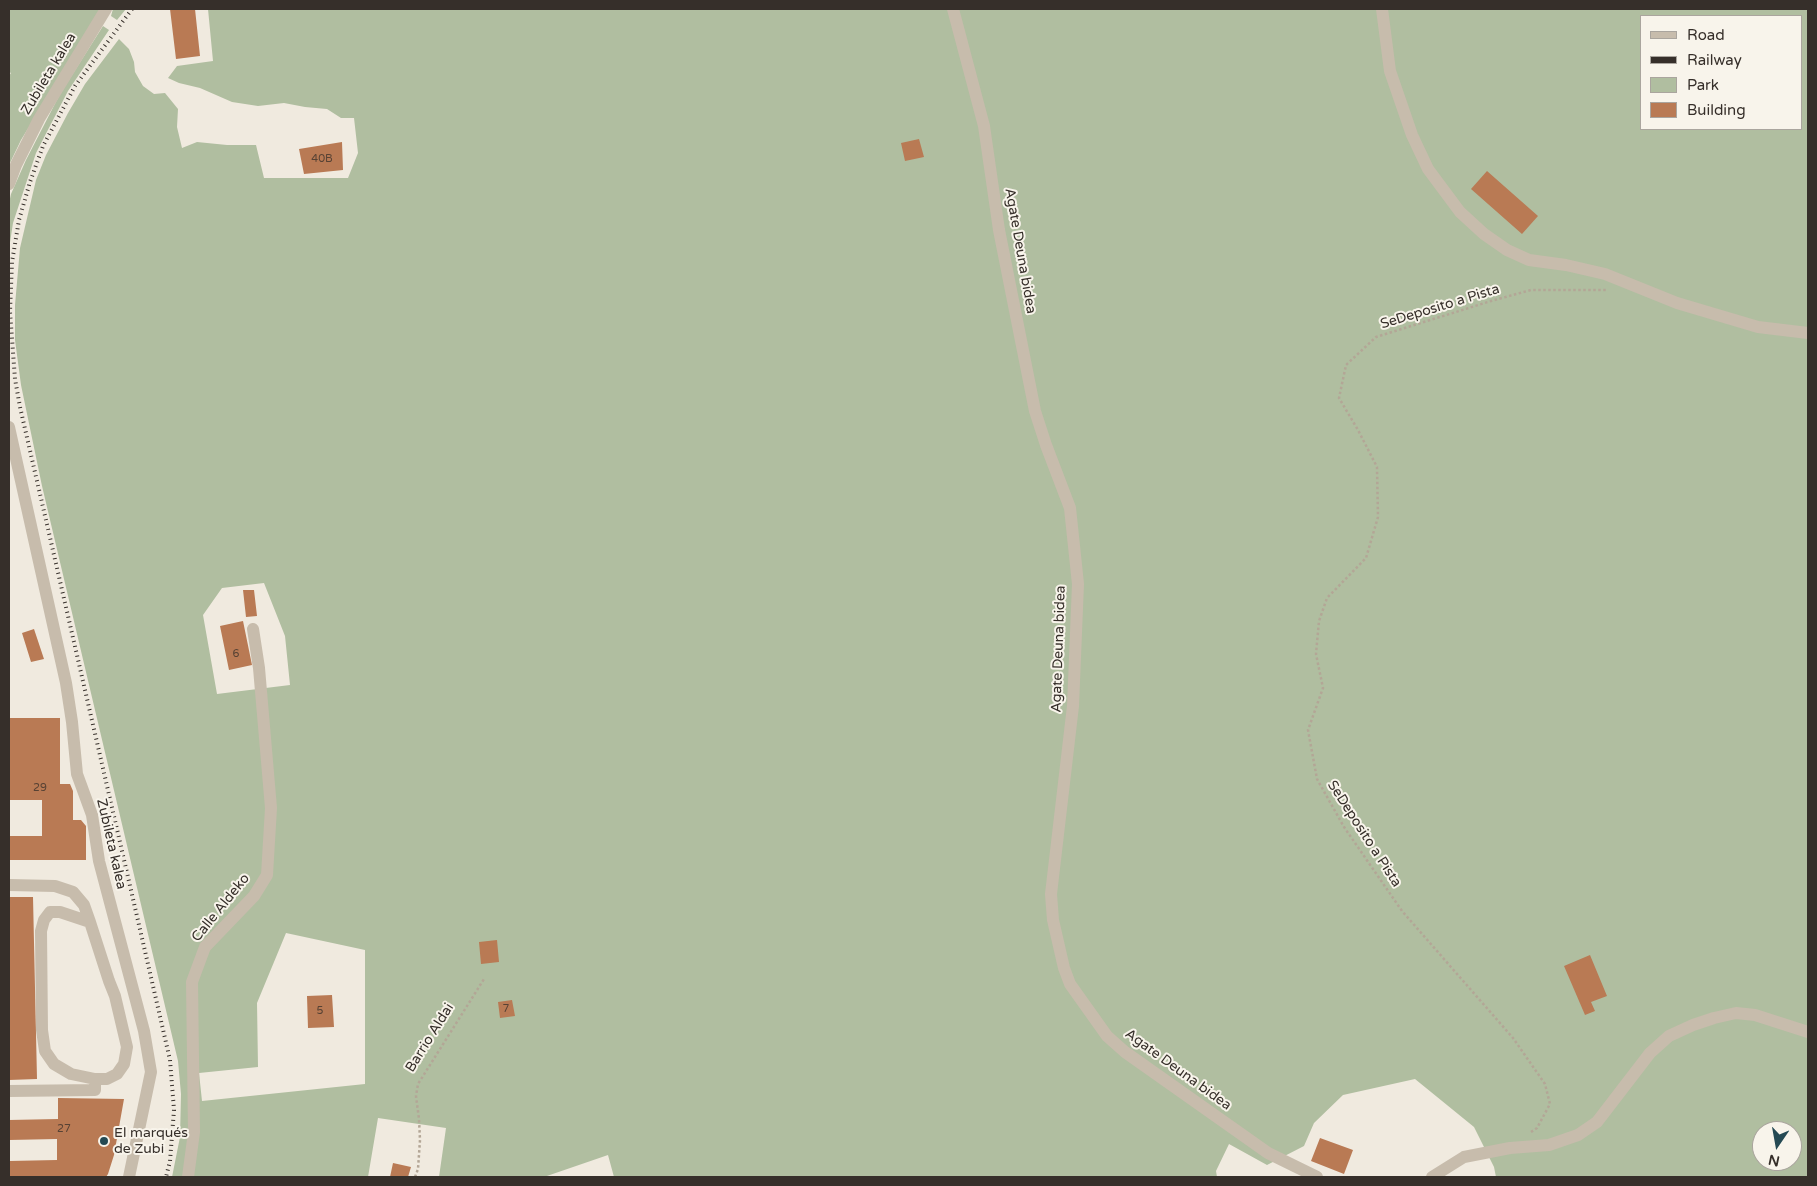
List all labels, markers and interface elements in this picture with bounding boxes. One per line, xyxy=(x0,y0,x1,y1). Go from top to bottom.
legend xyxy=(1640,15,1802,130)
text: Road xyxy=(1687,26,1725,44)
street label: Zubileta kalea xyxy=(18,30,80,118)
text: Railway xyxy=(1687,51,1742,69)
text: Park xyxy=(1687,76,1719,94)
text: Building xyxy=(1687,101,1746,119)
house number: 40B xyxy=(311,152,333,166)
street label: Agate Deuna bidea xyxy=(1001,187,1039,315)
street label: SeDeposito a Pista xyxy=(1378,281,1502,333)
street label: Agate Deuna bidea xyxy=(1048,585,1070,713)
house number: 6 xyxy=(233,647,239,661)
street label: SeDeposito a Pista xyxy=(1323,778,1405,890)
house number: 29 xyxy=(33,781,47,795)
street label: Zubileta kalea xyxy=(92,797,130,891)
street label: Calle Aldeko xyxy=(188,871,254,945)
street label: Barrio Aldai xyxy=(402,1000,458,1076)
house number: 7 xyxy=(503,1002,509,1016)
house number: 5 xyxy=(317,1004,323,1018)
street label: Agate Deuna bidea xyxy=(1122,1026,1234,1114)
north arrow xyxy=(1752,1121,1802,1171)
house number: 27 xyxy=(57,1122,71,1136)
place label: El marqués de Zubi xyxy=(114,1125,188,1158)
marker: El marqués de Zubi xyxy=(98,1135,110,1147)
text: N xyxy=(1767,1151,1781,1170)

